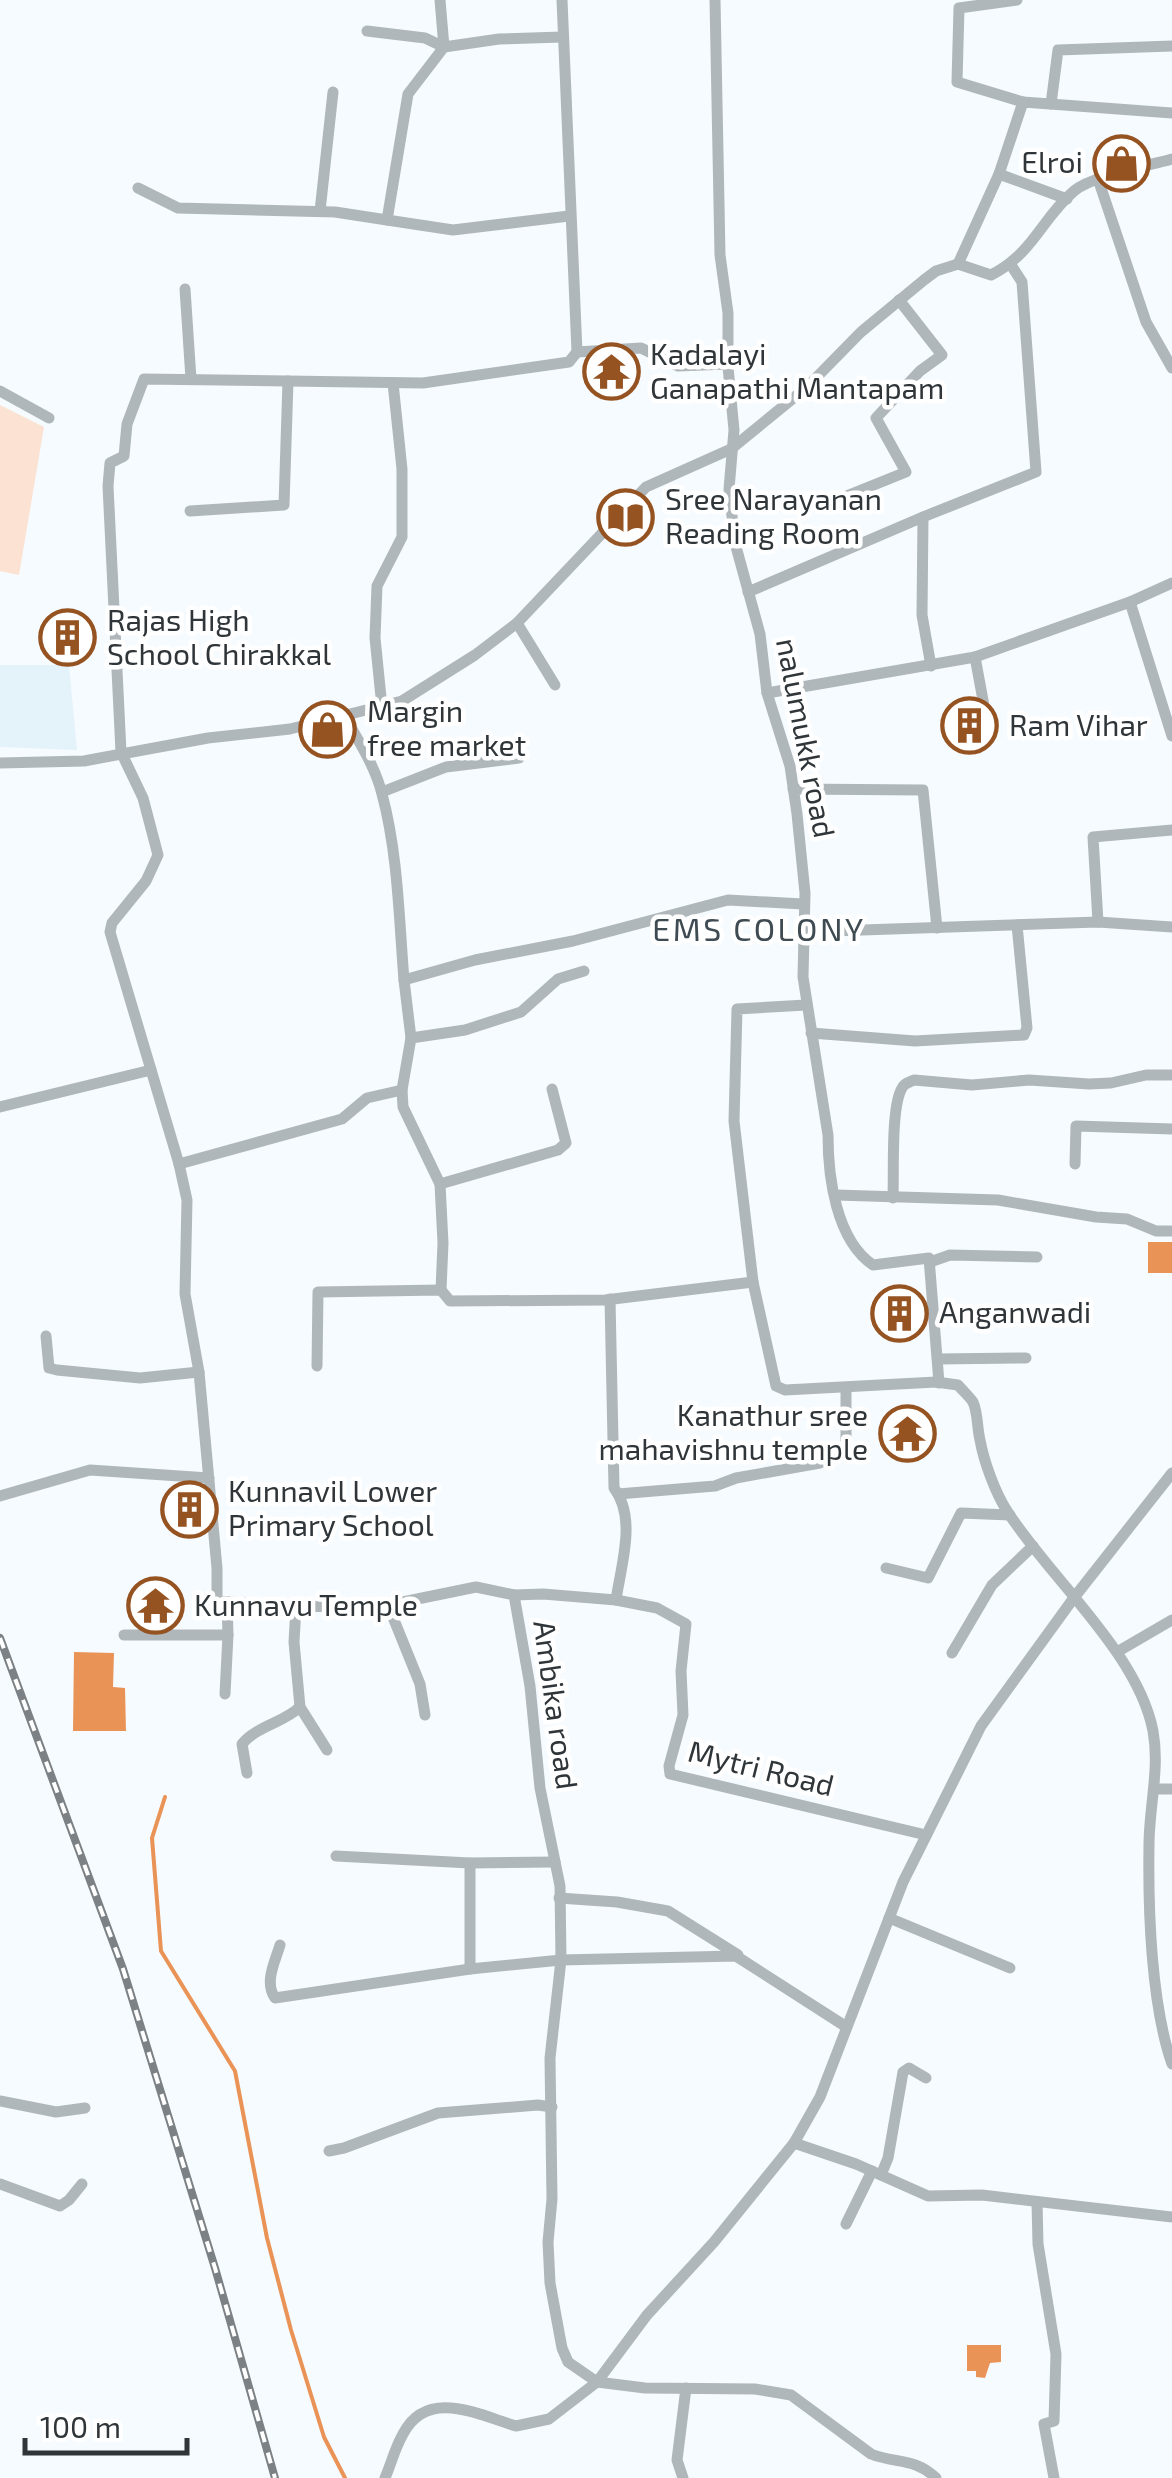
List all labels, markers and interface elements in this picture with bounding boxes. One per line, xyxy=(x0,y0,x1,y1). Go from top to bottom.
shop icon: Elroi xyxy=(1092,133,1152,193)
place label: Elroi xyxy=(1021,143,1083,179)
place label: Kadalayi Ganapathi Mantapam xyxy=(650,335,944,405)
temple icon: Kadalayi Ganapathi Mantapam xyxy=(581,342,641,402)
place label: Sree Narayanan Reading Room xyxy=(665,480,882,550)
library icon: Sree Narayanan Reading Room xyxy=(596,487,656,547)
place label: Rajas High School Chirakkal xyxy=(107,601,331,671)
building icon: Rajas High School Chirakkal xyxy=(38,608,98,668)
street label: nalumukk road xyxy=(770,635,844,840)
place label: Margin free market xyxy=(367,692,526,762)
building icon: Ram Vihar xyxy=(940,696,1000,756)
shop icon: Margin free market xyxy=(298,699,358,759)
place label: Ram Vihar xyxy=(1009,706,1148,742)
district label: EMS COLONY xyxy=(652,909,866,947)
building icon: Anganwadi xyxy=(870,1283,930,1343)
place label: Anganwadi xyxy=(939,1293,1091,1329)
place label: Kanathur sree mahavishnu temple xyxy=(598,1396,868,1466)
temple icon: Kanathur sree mahavishnu temple xyxy=(877,1403,937,1463)
place label: Kunnavil Lower Primary School xyxy=(228,1472,437,1542)
building icon: Kunnavil Lower Primary School xyxy=(159,1479,219,1539)
temple icon: Kunnavu Temple xyxy=(125,1576,185,1636)
place label: Kunnavu Temple xyxy=(194,1586,418,1622)
street label: Ambika road xyxy=(527,1618,587,1792)
street label: Mytri Road xyxy=(685,1732,838,1803)
scale bar xyxy=(25,2393,188,2455)
text: 100 m xyxy=(40,2408,121,2444)

